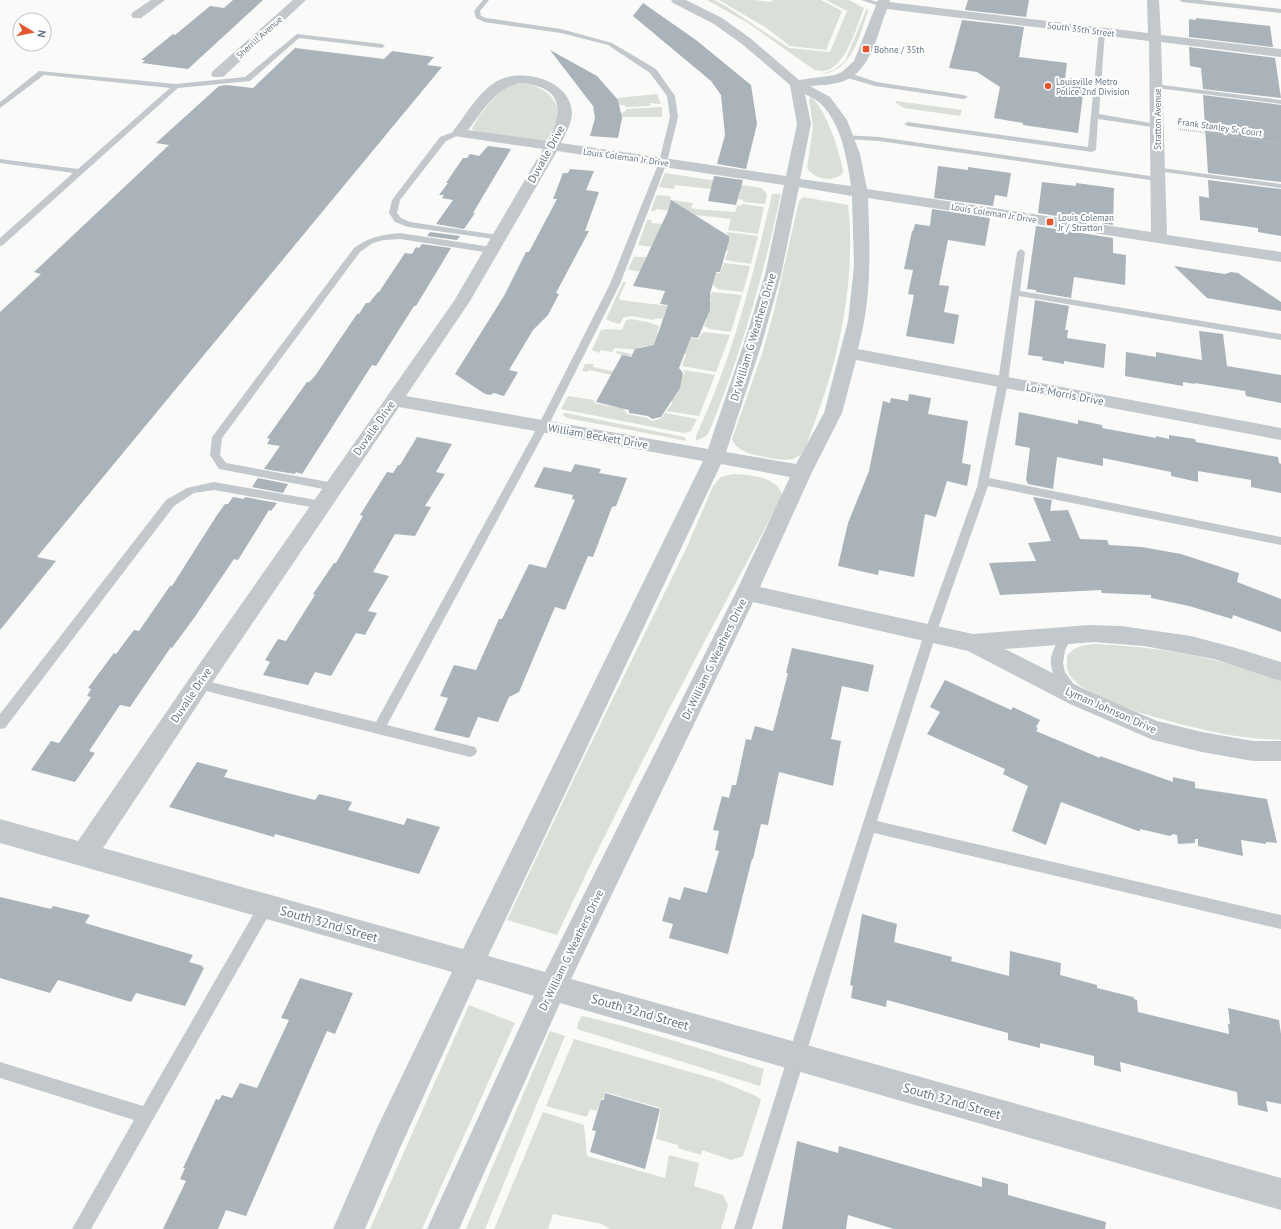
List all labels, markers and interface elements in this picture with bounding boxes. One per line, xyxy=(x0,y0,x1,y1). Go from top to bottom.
north arrow xyxy=(12,12,52,52)
street label: Sherrill Avenue xyxy=(234,13,285,61)
street label: South 35th Street xyxy=(1047,19,1115,39)
text: N xyxy=(34,29,49,39)
marker: Bohne / 35th xyxy=(861,44,871,54)
place label: Bohne / 35th xyxy=(874,44,924,55)
place label: Louisville Metro Police 2nd Division xyxy=(1056,76,1130,97)
marker: Louisville Metro Police 2nd Division xyxy=(1043,81,1053,91)
street label: Stratton Avenue xyxy=(1152,88,1163,150)
street label: Frank Stanley Sr Court xyxy=(1177,116,1263,138)
street label: Duvalle Drive xyxy=(524,122,568,185)
street label: Louis Coleman Jr Drive xyxy=(582,146,670,169)
street label: Louis Coleman Jr Drive xyxy=(950,201,1038,225)
place label: Louis Coleman Jr / Stratton xyxy=(1057,212,1114,233)
marker: Louis Coleman Jr / Stratton xyxy=(1045,217,1055,227)
street label: Dr William G Weathers Drive xyxy=(727,271,779,403)
street label: Lois Morris Drive xyxy=(1025,380,1105,408)
street label: Duvalle Drive xyxy=(350,398,398,458)
street label: William Beckett Drive xyxy=(547,420,650,452)
street label: Dr William G Weathers Drive xyxy=(679,596,750,722)
street label: Duvalle Drive xyxy=(167,664,215,725)
street label: Lyman Johnson Drive xyxy=(1063,684,1159,737)
street label: Dr William G Weathers Drive xyxy=(536,887,607,1013)
street label: South 32nd Street xyxy=(278,902,380,946)
street label: South 32nd Street xyxy=(589,990,691,1034)
street label: South 32nd Street xyxy=(901,1079,1003,1123)

